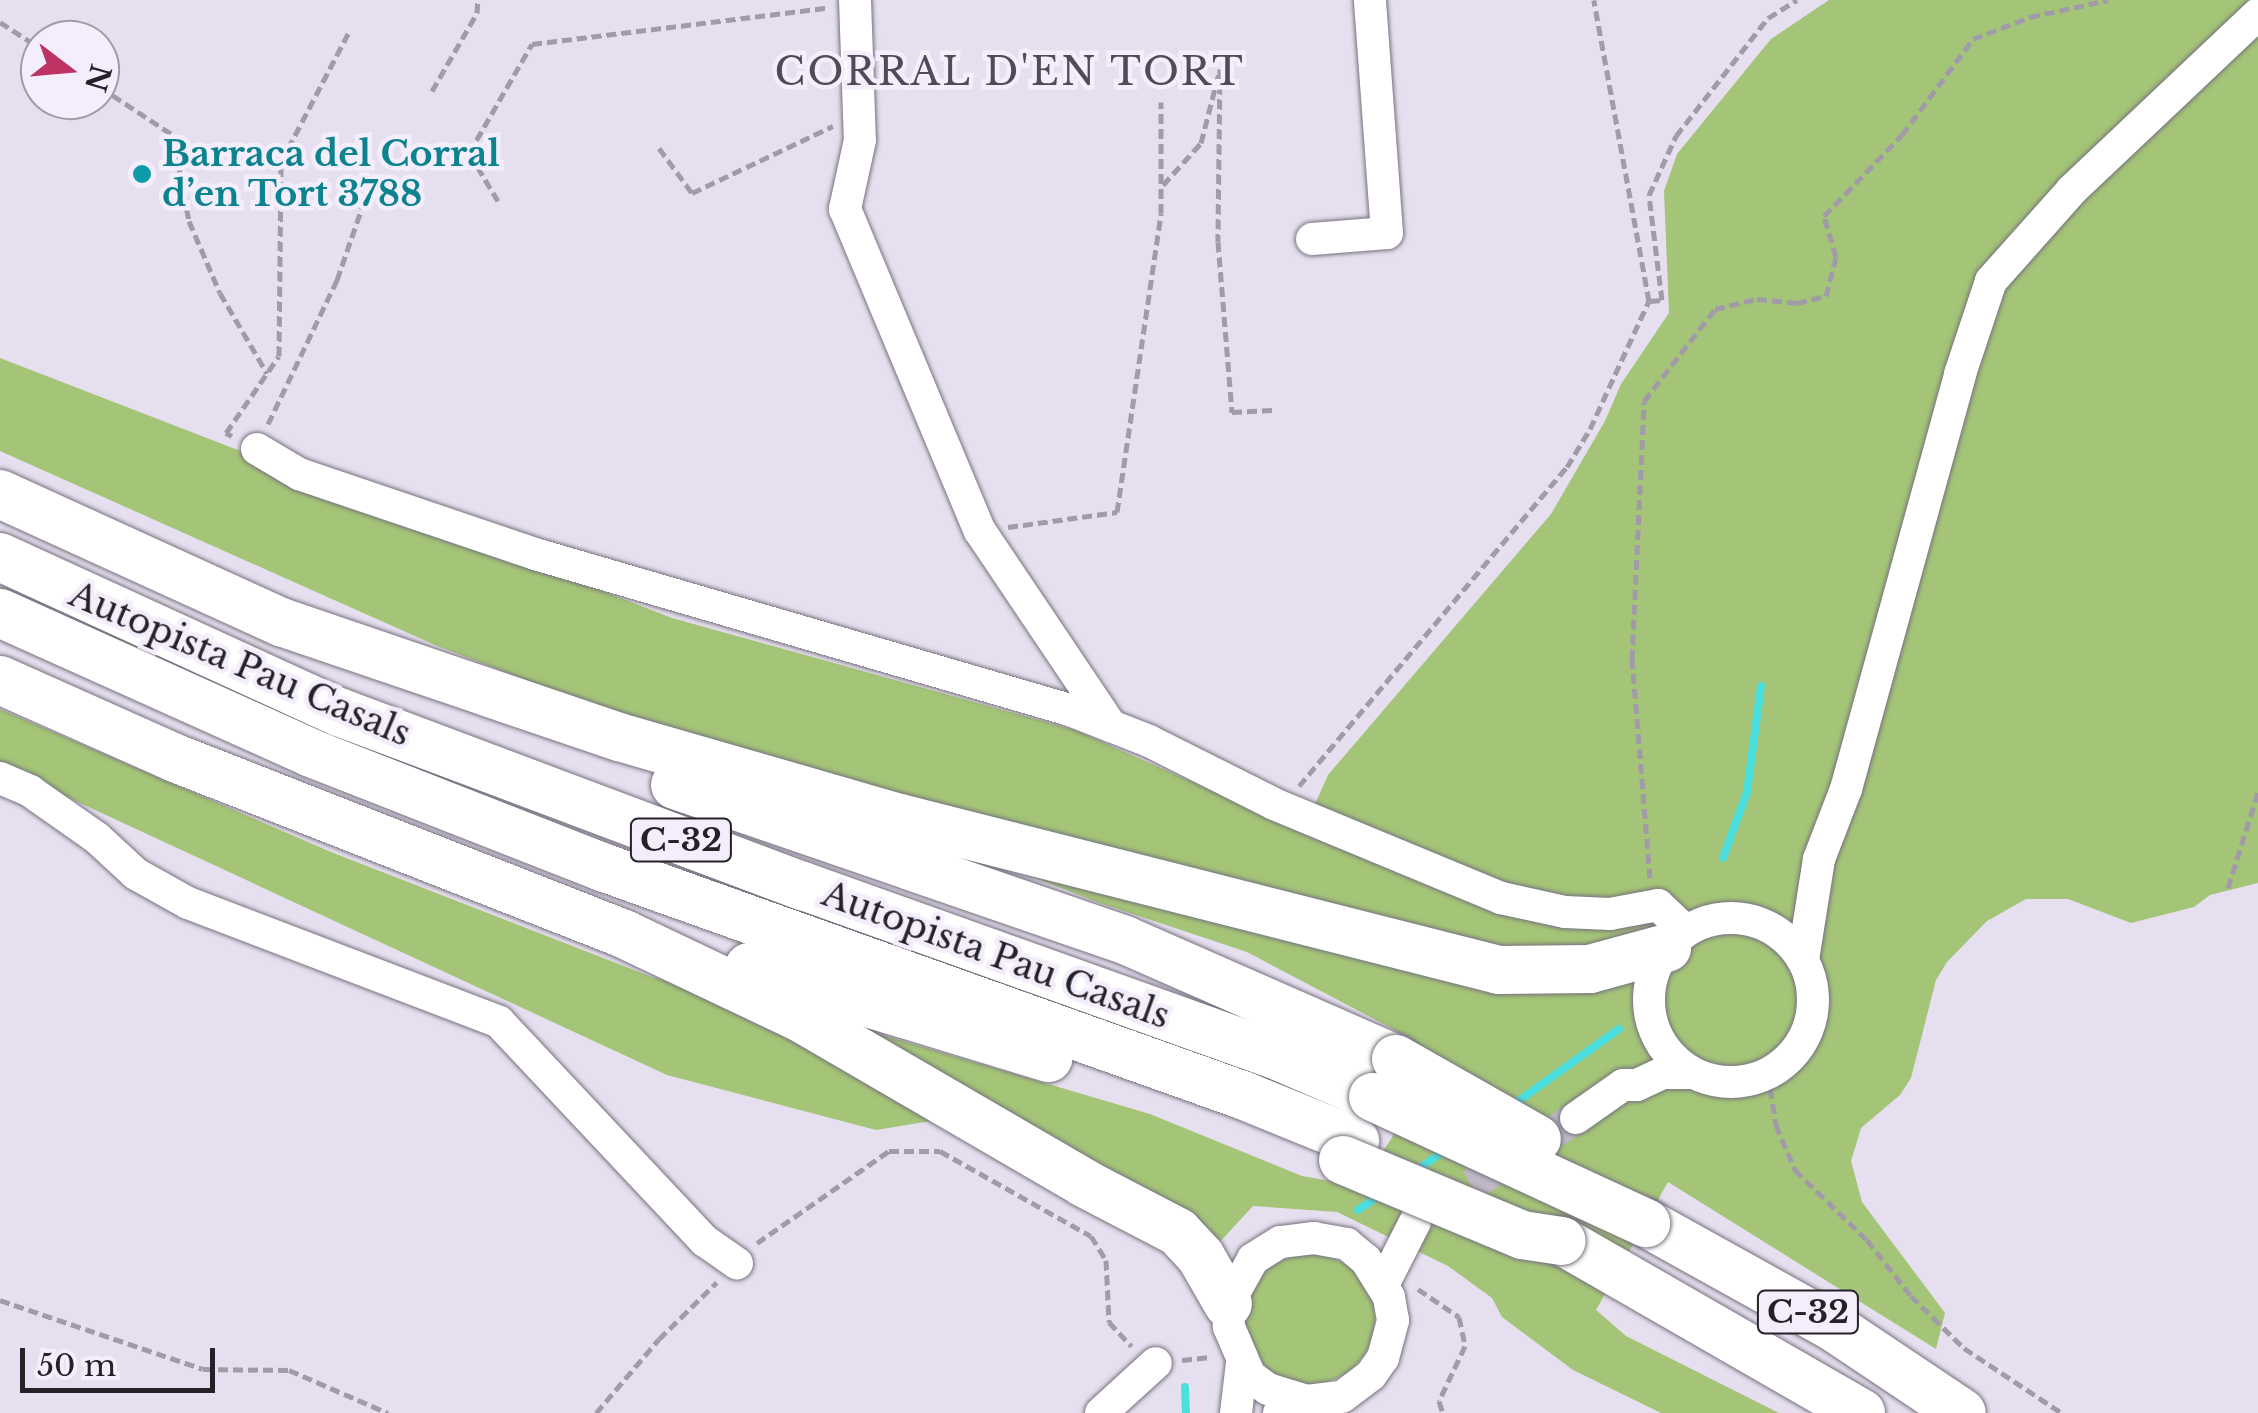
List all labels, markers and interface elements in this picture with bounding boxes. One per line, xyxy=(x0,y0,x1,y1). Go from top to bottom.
north arrow xyxy=(20,20,120,120)
district label: CORRAL D'EN TORT xyxy=(773,49,1247,95)
text: N xyxy=(77,60,118,95)
place label: Barraca del Corral d’en Tort 3788 xyxy=(162,133,500,215)
marker: Barraca del Corral d’en Tort 3788 xyxy=(131,163,153,185)
street label: Autopista Pau Casals xyxy=(63,573,417,755)
road number: C-32 xyxy=(628,813,734,867)
street label: Autopista Pau Casals xyxy=(816,873,1176,1037)
road number: C-32 xyxy=(1756,1285,1860,1339)
scale bar xyxy=(25,1328,220,1390)
text: 50 m xyxy=(37,1347,116,1384)

